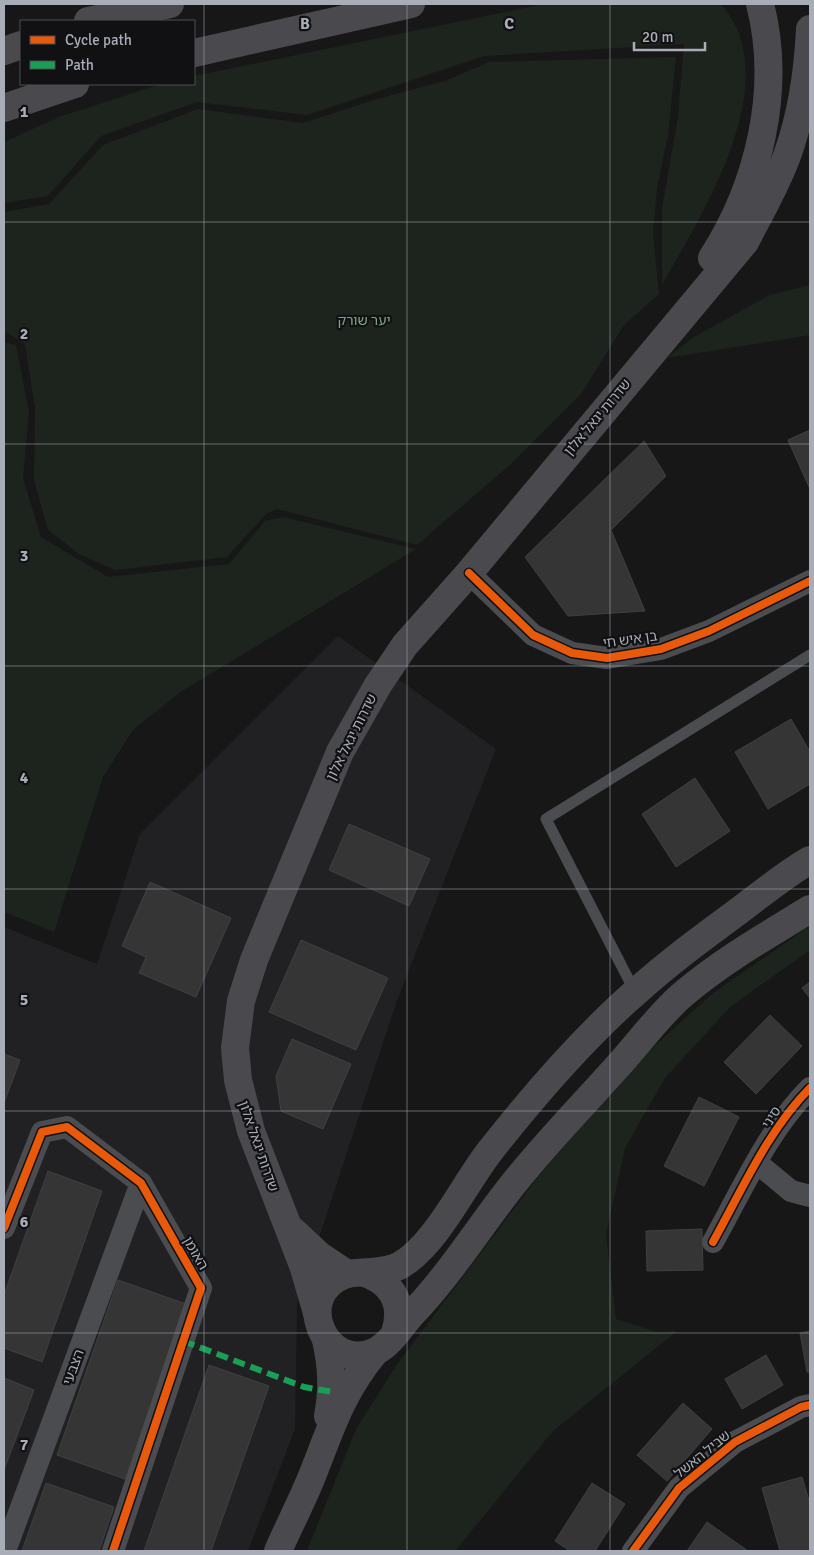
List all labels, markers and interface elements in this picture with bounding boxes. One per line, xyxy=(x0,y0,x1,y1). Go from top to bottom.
text: B xyxy=(300,14,310,34)
text: C xyxy=(504,14,514,34)
legend xyxy=(20,20,195,85)
scale bar xyxy=(634,20,705,52)
text: 20 m xyxy=(642,28,673,46)
text: Cycle path xyxy=(65,31,132,49)
text: Path xyxy=(65,56,94,74)
text: 1 xyxy=(20,102,29,122)
park label: יער שורק xyxy=(337,312,391,329)
text: 2 xyxy=(20,324,28,344)
street label: שדרות יגאל אלון xyxy=(560,376,634,459)
text: 3 xyxy=(20,546,28,566)
street label: בן איש חי xyxy=(602,627,659,652)
street label: שדרות יגאל אלון xyxy=(322,691,381,783)
text: 4 xyxy=(20,768,29,788)
text: 5 xyxy=(20,990,28,1010)
street label: שדרות יגאל אלון xyxy=(235,1099,282,1194)
street label: סיני xyxy=(758,1103,785,1131)
text: 6 xyxy=(20,1212,29,1232)
street label: האומן xyxy=(179,1234,212,1273)
street label: הצבעי xyxy=(59,1347,88,1387)
street label: שביל האשל xyxy=(671,1427,734,1482)
text: 7 xyxy=(20,1435,29,1455)

